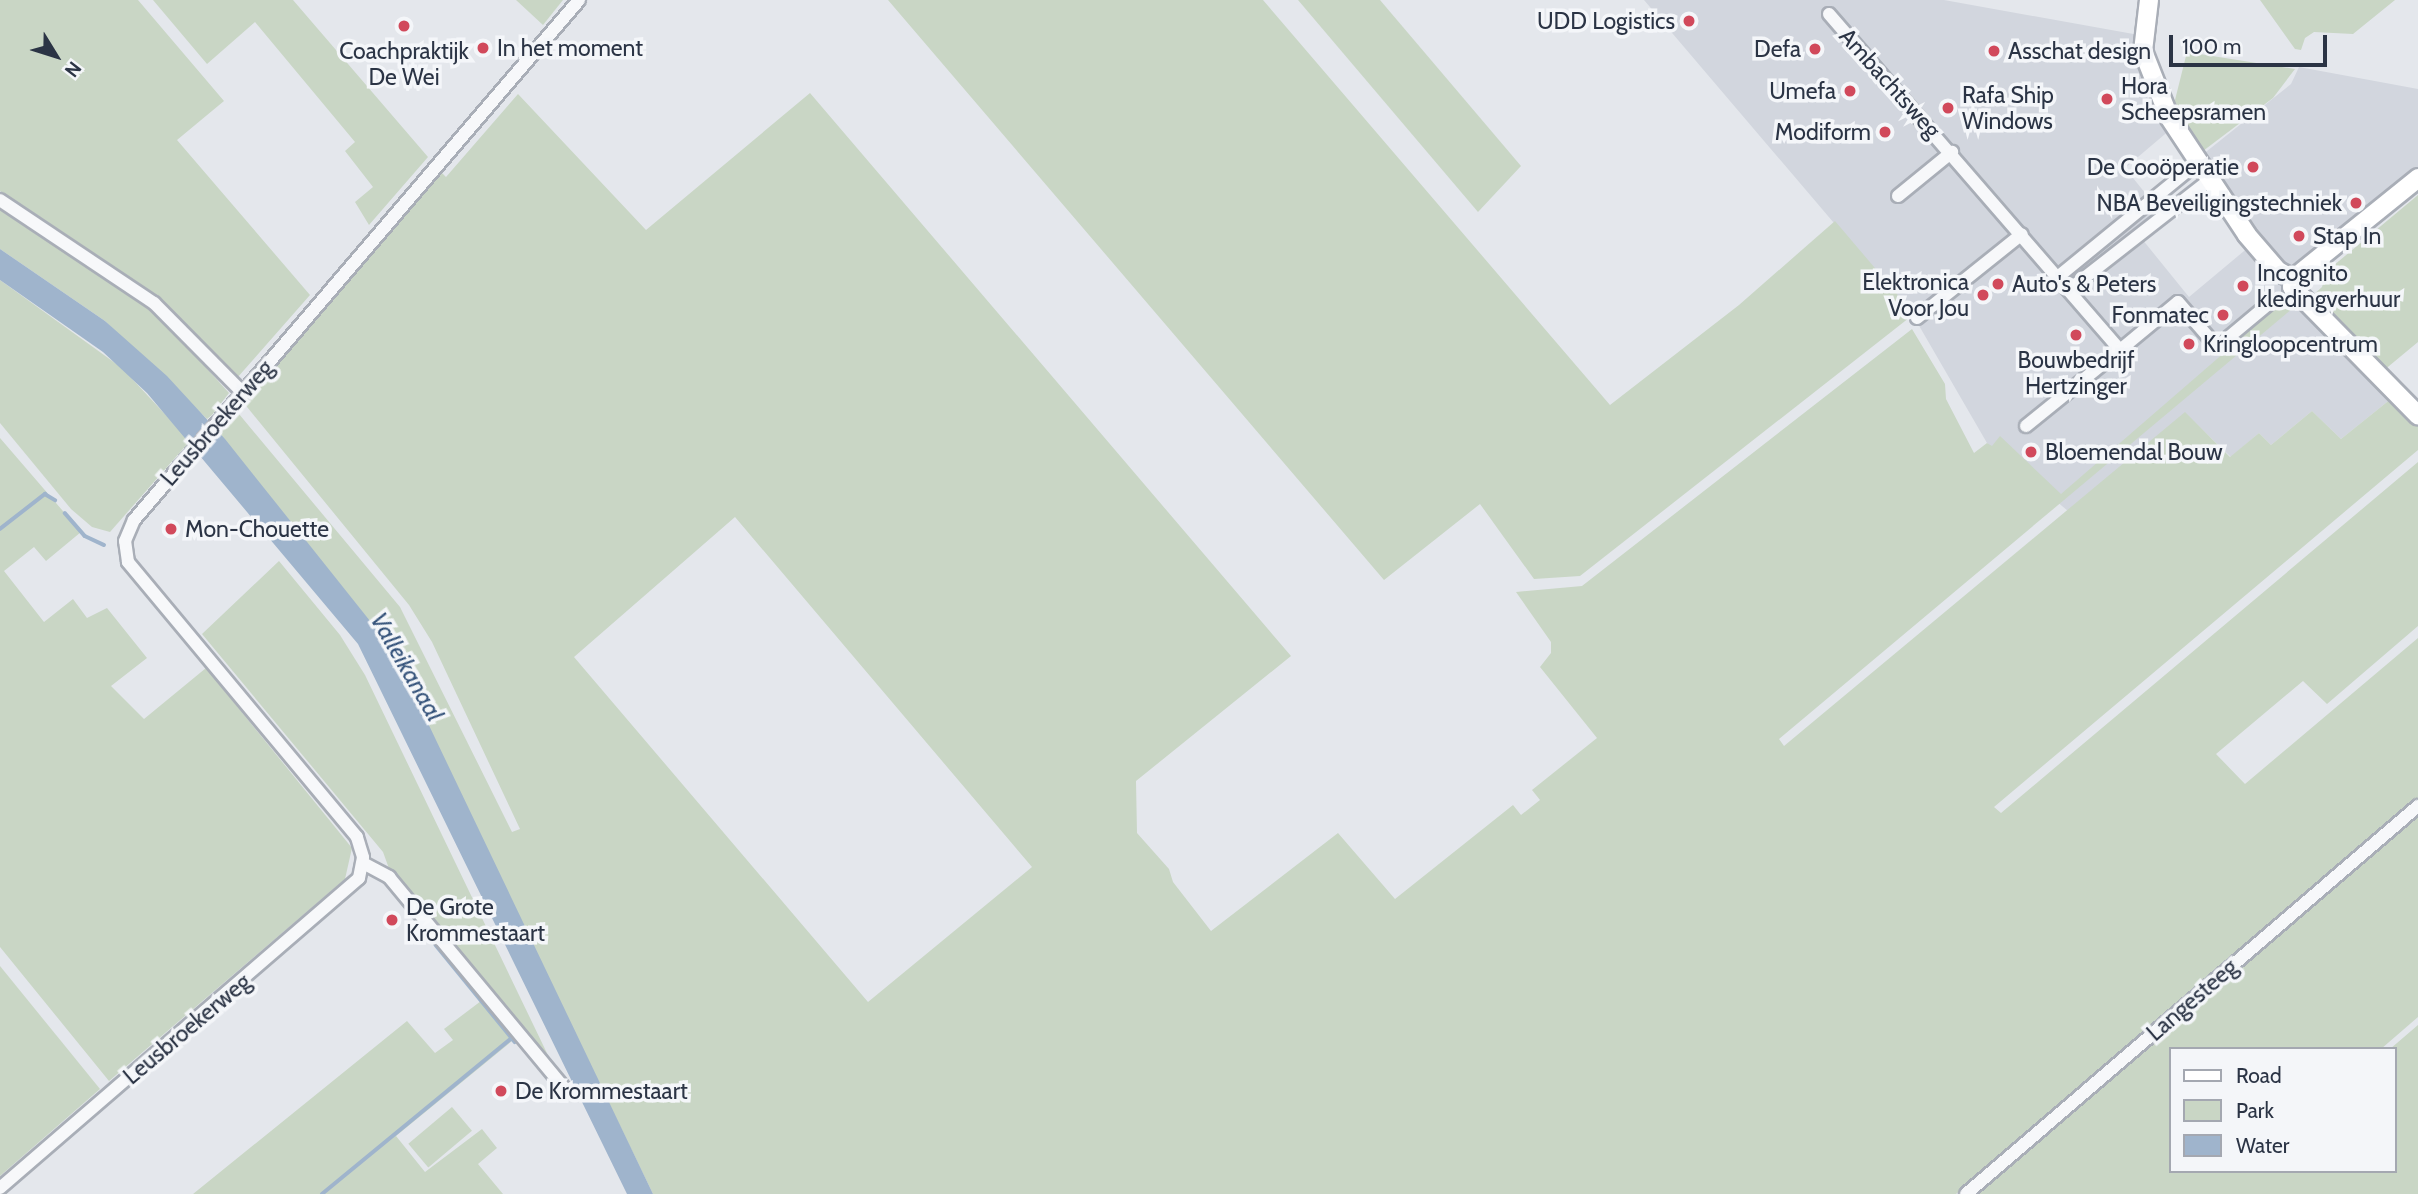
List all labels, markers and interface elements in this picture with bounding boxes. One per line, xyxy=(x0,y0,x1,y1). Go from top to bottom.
place label: UDD Logistics xyxy=(1537,7,1675,35)
marker: UDD Logistics xyxy=(1681,13,1697,29)
marker: Coachpraktijk De Wei xyxy=(396,18,412,34)
north arrow xyxy=(21,21,91,91)
scale bar xyxy=(2173,21,2330,65)
street label: Ambachtsweg xyxy=(1834,23,1946,143)
place label: In het moment xyxy=(497,34,643,62)
text: 100 m xyxy=(2182,34,2241,59)
place label: Defa xyxy=(1754,35,1801,63)
place label: Coachpraktijk De Wei xyxy=(339,37,469,91)
place label: Asschat design xyxy=(2008,37,2151,65)
marker: In het moment xyxy=(475,40,491,56)
marker: Defa xyxy=(1807,41,1823,57)
marker: Asschat design xyxy=(1986,43,2002,59)
text: N xyxy=(60,57,86,82)
place label: Hora Scheepsramen xyxy=(2121,72,2266,126)
place label: Umefa xyxy=(1769,77,1836,105)
place label: Rafa Ship Windows xyxy=(1962,81,2054,135)
marker: Umefa xyxy=(1842,83,1858,99)
marker: Hora Scheepsramen xyxy=(2099,91,2115,107)
marker: Rafa Ship Windows xyxy=(1940,100,1956,116)
place label: Modiform xyxy=(1775,118,1871,146)
marker: Modiform xyxy=(1877,124,1893,140)
place label: De Cooöperatie xyxy=(2087,153,2239,181)
marker: De Cooöperatie xyxy=(2245,159,2261,175)
place label: NBA Beveiligingstechniek xyxy=(2096,189,2342,217)
marker: NBA Beveiligingstechniek xyxy=(2348,195,2364,211)
place label: Stap In xyxy=(2313,222,2381,250)
marker: Stap In xyxy=(2291,228,2307,244)
place label: Incognito kledingverhuur xyxy=(2257,259,2400,313)
place label: Elektronica Voor Jou xyxy=(1862,268,1969,322)
place label: Auto's & Peters xyxy=(2012,270,2156,298)
marker: Auto's & Peters xyxy=(1990,276,2006,292)
marker: Incognito kledingverhuur xyxy=(2235,278,2251,294)
marker: Elektronica Voor Jou xyxy=(1975,287,1991,303)
place label: Fonmatec xyxy=(2112,301,2209,329)
marker: Fonmatec xyxy=(2215,307,2231,323)
marker: Bouwbedrijf Hertzinger xyxy=(2068,327,2084,343)
place label: Kringloopcentrum xyxy=(2203,330,2378,358)
marker: Kringloopcentrum xyxy=(2181,336,2197,352)
place label: Bouwbedrijf Hertzinger xyxy=(2017,346,2135,400)
street label: Leusbroekerweg xyxy=(155,355,279,491)
place label: Bloemendal Bouw xyxy=(2045,438,2223,466)
marker: Bloemendal Bouw xyxy=(2023,444,2039,460)
place label: Mon-Chouette xyxy=(185,515,329,543)
marker: Mon-Chouette xyxy=(163,521,179,537)
water label: Valleikanaal xyxy=(364,608,450,726)
place label: De Grote Krommestaart xyxy=(406,893,545,947)
marker: De Grote Krommestaart xyxy=(384,912,400,928)
street label: Langesteeg xyxy=(2141,953,2243,1047)
street label: Leusbroekerweg xyxy=(118,968,256,1090)
legend xyxy=(2170,1047,2397,1173)
text: Road xyxy=(2236,1063,2282,1088)
place label: De Krommestaart xyxy=(515,1077,688,1105)
marker: De Krommestaart xyxy=(493,1083,509,1099)
text: Park xyxy=(2236,1098,2274,1123)
text: Water xyxy=(2236,1133,2289,1158)

